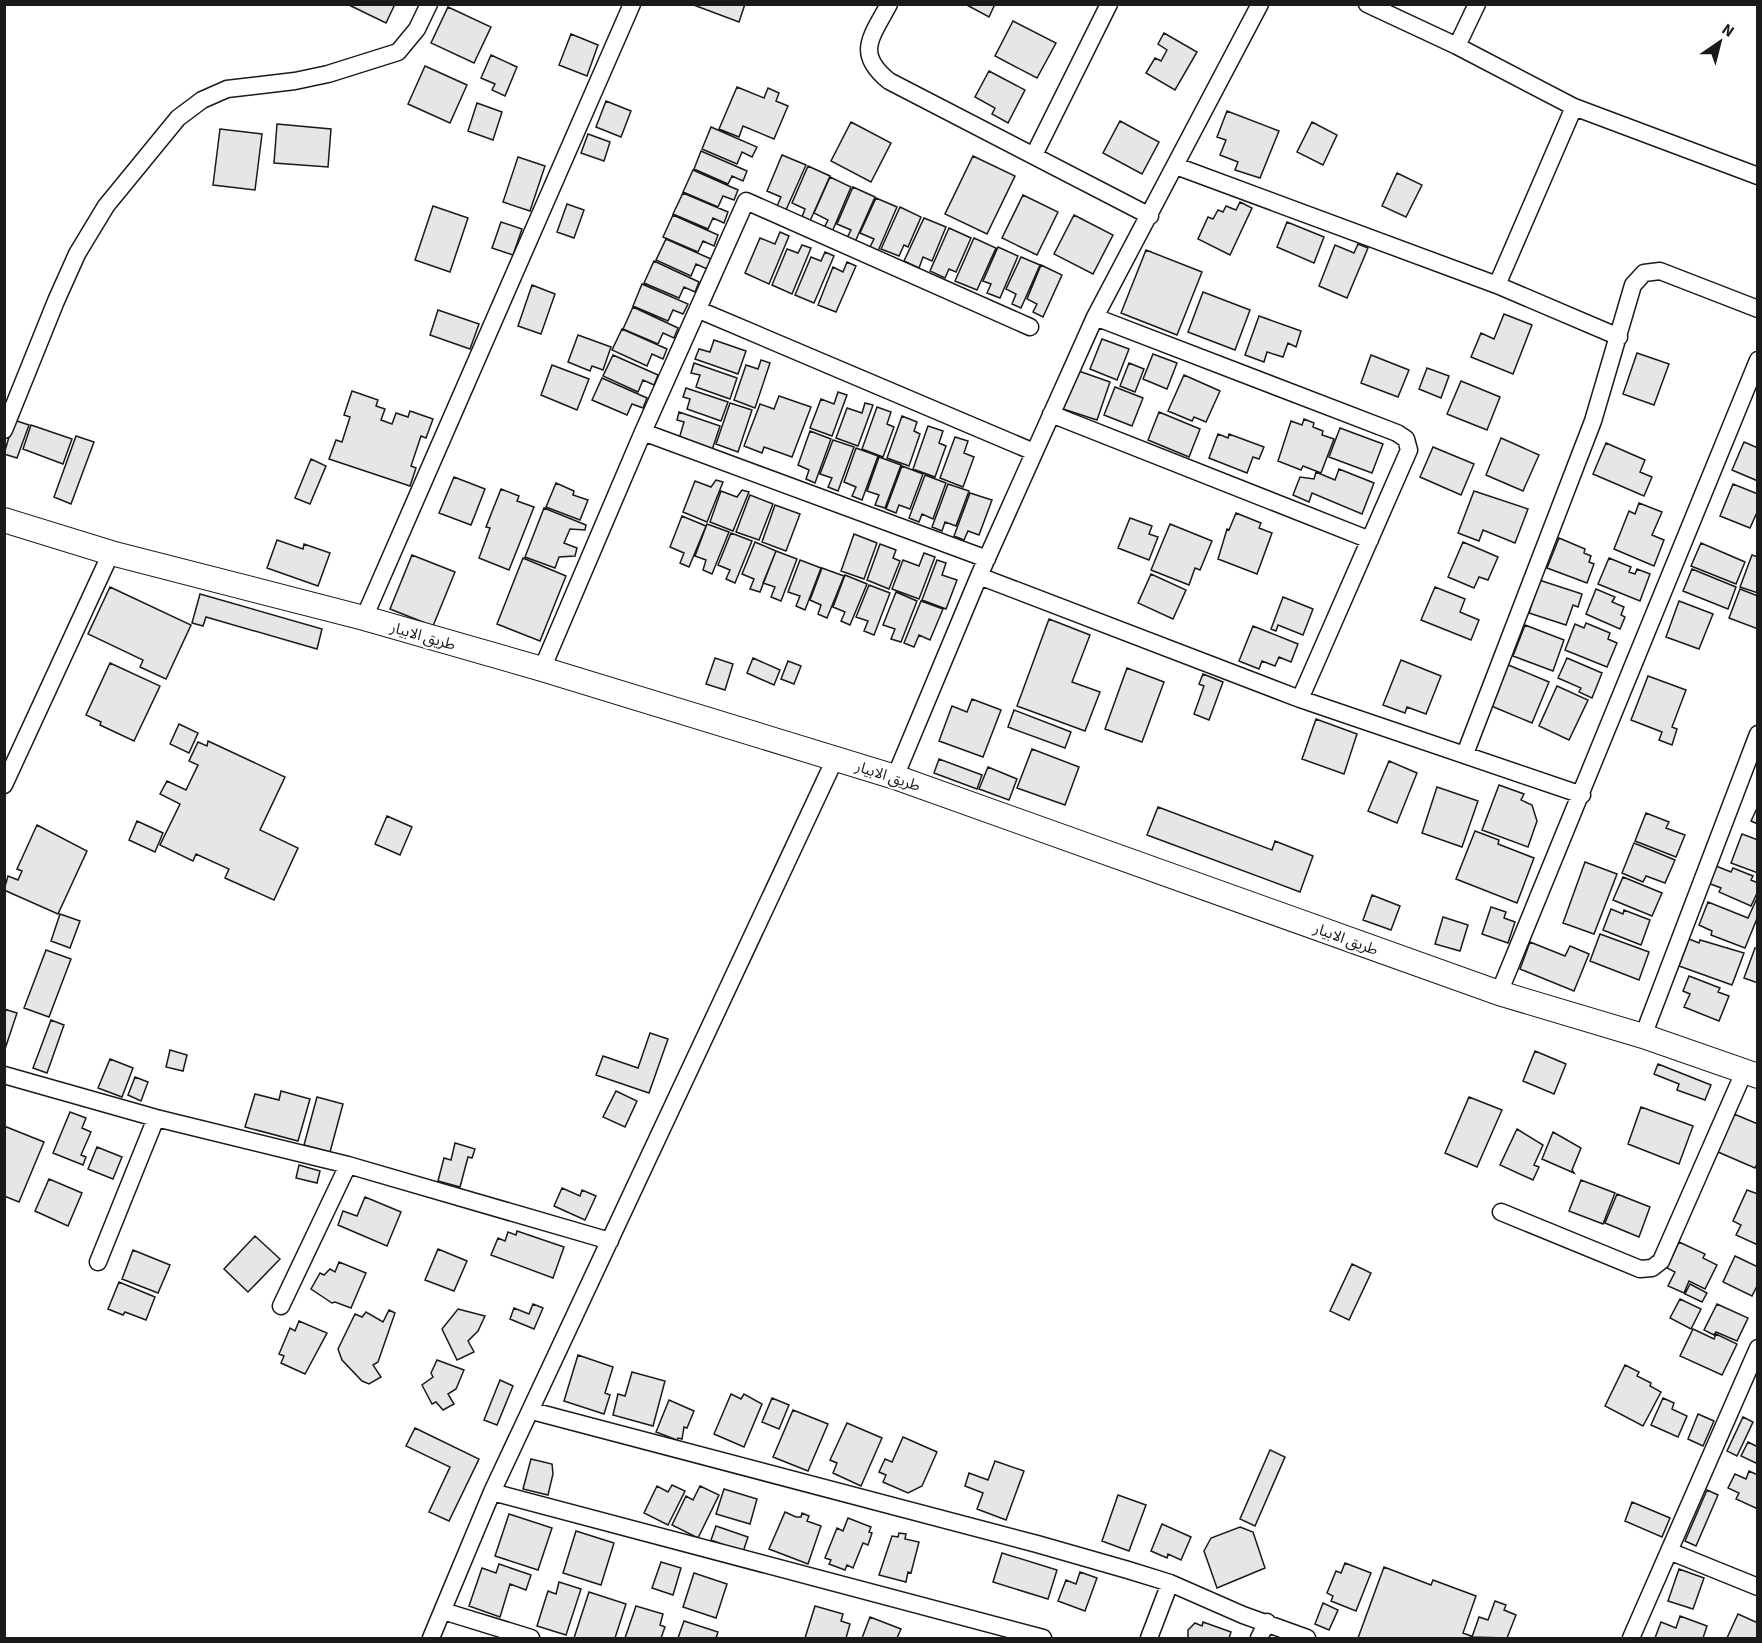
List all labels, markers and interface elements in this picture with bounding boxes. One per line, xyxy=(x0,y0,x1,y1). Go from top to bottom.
north arrow xyxy=(1690,12,1750,72)
text: N xyxy=(1717,18,1739,43)
street label: طريق الابيار xyxy=(387,617,458,656)
street label: طريق الابيار xyxy=(852,756,923,797)
street label: طريق الابيار xyxy=(1310,918,1381,961)

